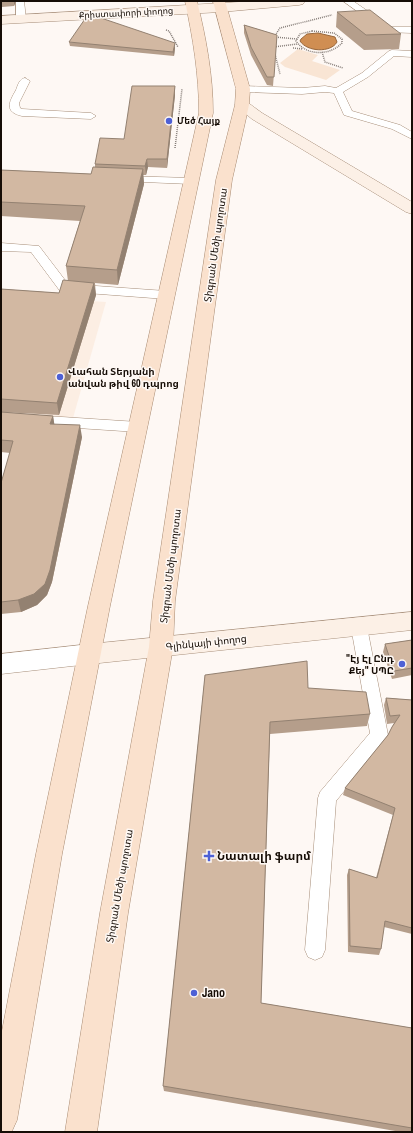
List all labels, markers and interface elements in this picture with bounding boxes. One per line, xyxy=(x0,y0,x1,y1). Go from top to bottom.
street label: Քրիստափորի փողոց xyxy=(78,5,174,21)
place label: Մեծ Հայք xyxy=(177,115,220,127)
marker: Մեծ Հայք xyxy=(164,116,174,126)
street label: Տիգրան Մեծի պողոտա xyxy=(201,187,230,303)
place label: Վահան Տերյանի անվան թիվ 60 դպրոց xyxy=(68,365,179,390)
marker: Վահան Տերյանի անվան թիվ 60 դպրոց xyxy=(55,372,65,382)
street label: Տիգրան Մեծի պողոտա xyxy=(157,508,184,624)
street label: Գլինկայի փողոց xyxy=(165,632,247,653)
place label: "Էյ Էլ Ընդ Քեյ" ՍՊԸ xyxy=(346,652,395,677)
marker: "Էյ Էլ Ընդ Քեյ" ՍՊԸ xyxy=(397,659,407,669)
street label: Տիգրան Մեծի պողոտա xyxy=(103,828,136,944)
place label: Նատալի ֆարմ xyxy=(217,848,311,864)
marker: Նատալի ֆարմ xyxy=(204,851,214,861)
place label: Jano xyxy=(202,985,225,1001)
marker: Jano xyxy=(189,988,199,998)

